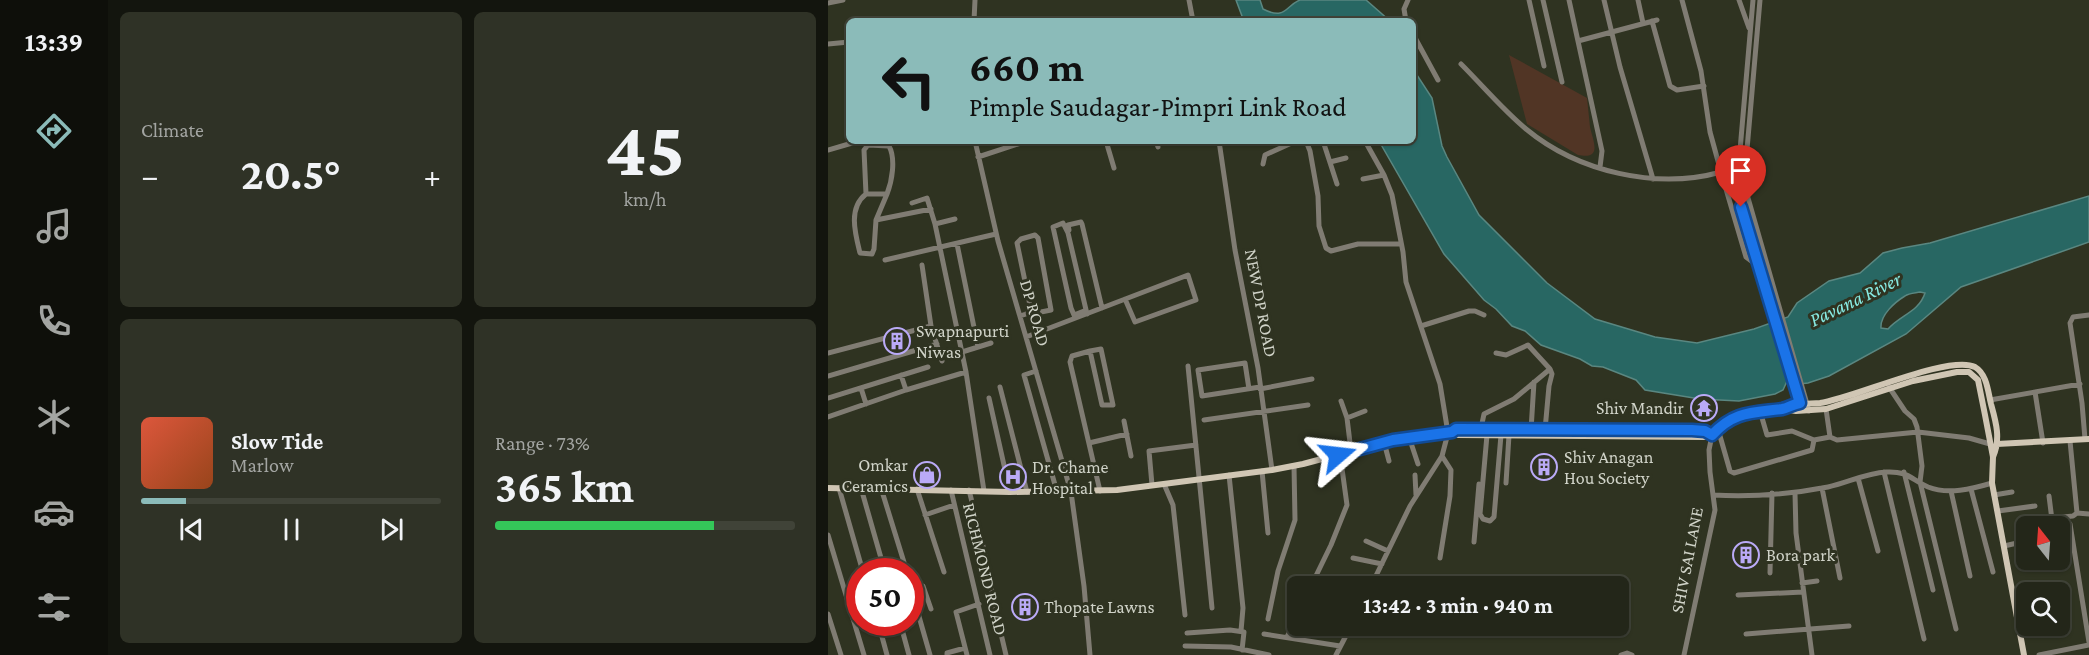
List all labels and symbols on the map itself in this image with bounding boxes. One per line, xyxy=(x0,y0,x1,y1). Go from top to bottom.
pin xyxy=(1715,145,1766,207)
street label: NEW DP ROAD xyxy=(1241,247,1281,359)
water label: Pavana River xyxy=(1806,267,1905,331)
street label: DP ROAD xyxy=(1016,277,1054,349)
place label: Swapnapurti Niwas xyxy=(916,321,1009,362)
building icon: Swapnapurti Niwas xyxy=(882,326,912,356)
temple icon: Shiv Mandir xyxy=(1689,393,1719,423)
place label: Shiv Mandir xyxy=(1596,398,1685,418)
position arrow xyxy=(1306,423,1370,487)
place label: Shiv Anagan Hou Society xyxy=(1564,447,1654,488)
building icon: Shiv Anagan Hou Society xyxy=(1529,452,1559,482)
place label: Omkar Ceramics xyxy=(841,455,909,496)
place label: Dr. Chame Hospital xyxy=(1032,457,1109,498)
shop icon: Omkar Ceramics xyxy=(912,460,942,490)
hospital icon: Dr. Chame Hospital xyxy=(998,462,1028,492)
street label: RICHMOND ROAD xyxy=(959,501,1011,637)
street label: SHIV SAI LANE xyxy=(1667,505,1707,615)
north arrow xyxy=(2016,516,2070,570)
building icon: Bora park xyxy=(1731,540,1761,570)
place label: Bora park xyxy=(1766,545,1836,565)
speed limit sign: 50 xyxy=(846,558,924,636)
building icon: Thopate Lawns xyxy=(1010,592,1040,622)
place label: Thopate Lawns xyxy=(1044,597,1155,617)

